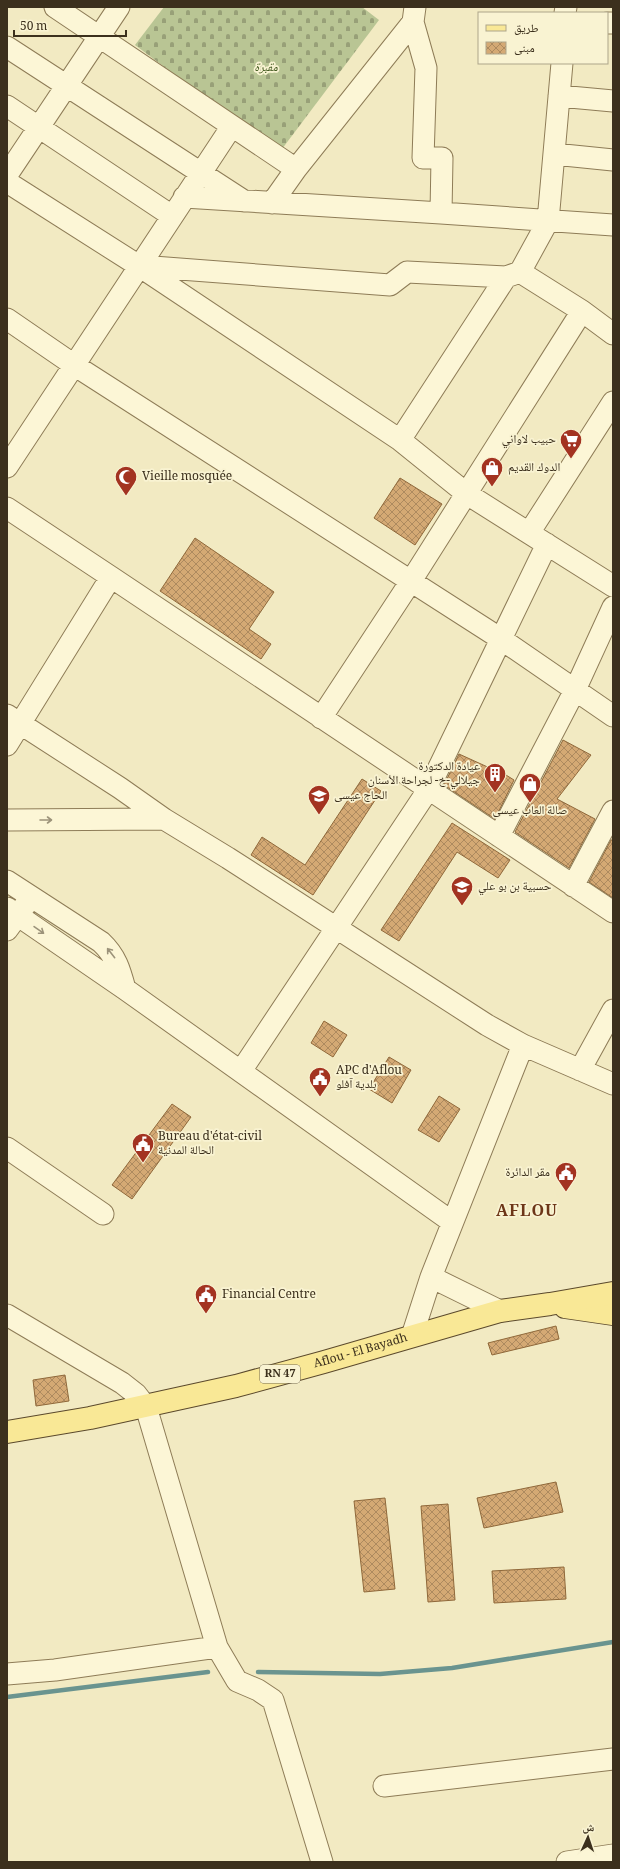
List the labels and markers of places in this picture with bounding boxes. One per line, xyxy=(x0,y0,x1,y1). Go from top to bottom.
supermarket icon: حبيب لاواني xyxy=(558,427,584,460)
place label: حبيب لاواني xyxy=(502,430,556,451)
shop icon: الدوك القديم xyxy=(479,455,505,488)
place label: الدوك القديم xyxy=(508,458,560,479)
mosque icon: Vieille mosquée xyxy=(113,464,139,497)
place label: Vieille mosquée xyxy=(142,467,232,488)
place label: عيادة الدكتورة جيلالي-خ- لجراحة الأسنان xyxy=(368,757,480,792)
building icon: عيادة الدكتورة جيلالي-خ- لجراحة الأسنان xyxy=(482,761,508,794)
shop icon: صالة العاب عيسى xyxy=(517,771,543,804)
school or university icon: الحاج عيسى xyxy=(306,783,332,816)
place label: الحاج عيسى xyxy=(334,786,387,807)
place label: صالة العاب عيسى xyxy=(493,801,568,822)
school or university icon: حسبية بن بو علي xyxy=(449,874,475,907)
place label: حسبية بن بو علي xyxy=(478,877,552,898)
place label: APC d'Aflou بلدية آفلو xyxy=(336,1061,402,1096)
public building icon: APC d'Aflou بلدية آفلو xyxy=(307,1065,333,1098)
place label: Bureau d'état-civil الحالة المدنية xyxy=(158,1127,262,1162)
public building icon: Bureau d'état-civil الحالة المدنية xyxy=(130,1131,156,1164)
public building icon: مقر الدائرة xyxy=(553,1160,579,1193)
place label: مقر الدائرة xyxy=(505,1163,550,1184)
public building icon: Financial Centre xyxy=(193,1282,219,1315)
place label: Financial Centre xyxy=(222,1285,316,1306)

